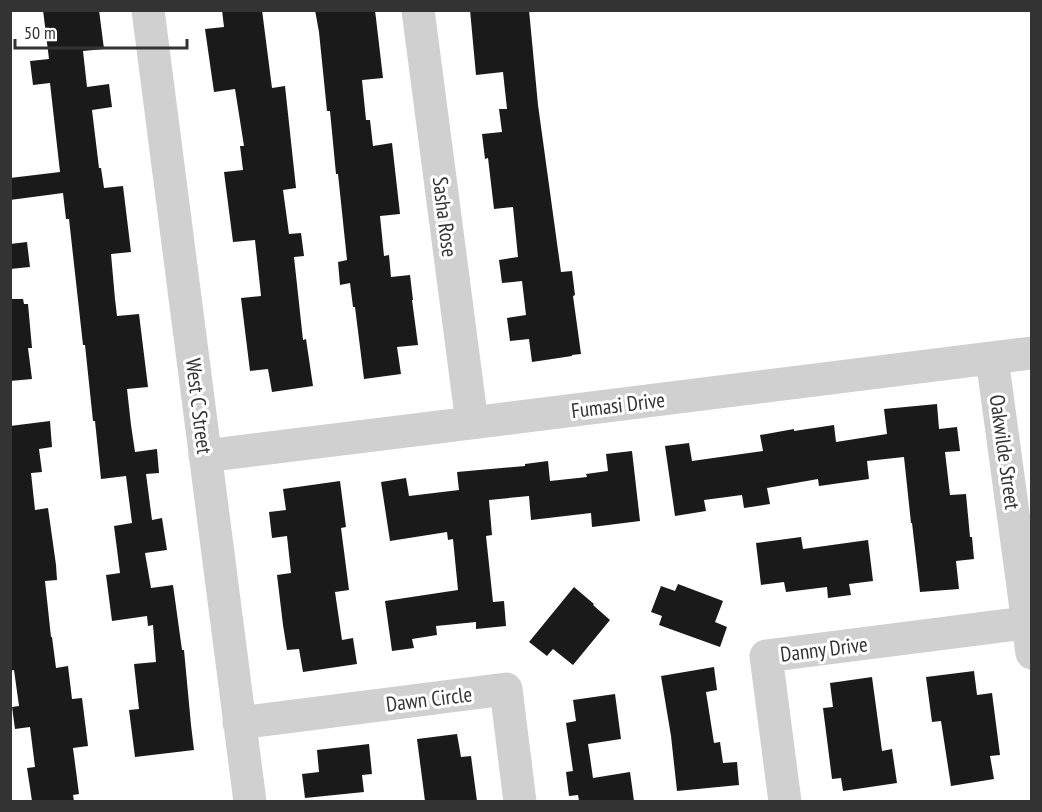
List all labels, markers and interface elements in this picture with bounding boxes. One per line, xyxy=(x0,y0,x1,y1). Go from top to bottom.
scale bar xyxy=(15,12,188,50)
text: 50 m xyxy=(24,21,56,44)
street label: Sasha Rose xyxy=(427,175,463,259)
street label: West C Street xyxy=(180,357,218,456)
street label: Fumasi Drive xyxy=(570,386,666,424)
street label: Oakwilde Street xyxy=(984,393,1026,511)
street label: Danny Drive xyxy=(779,630,869,668)
street label: Dawn Circle xyxy=(384,680,474,718)

